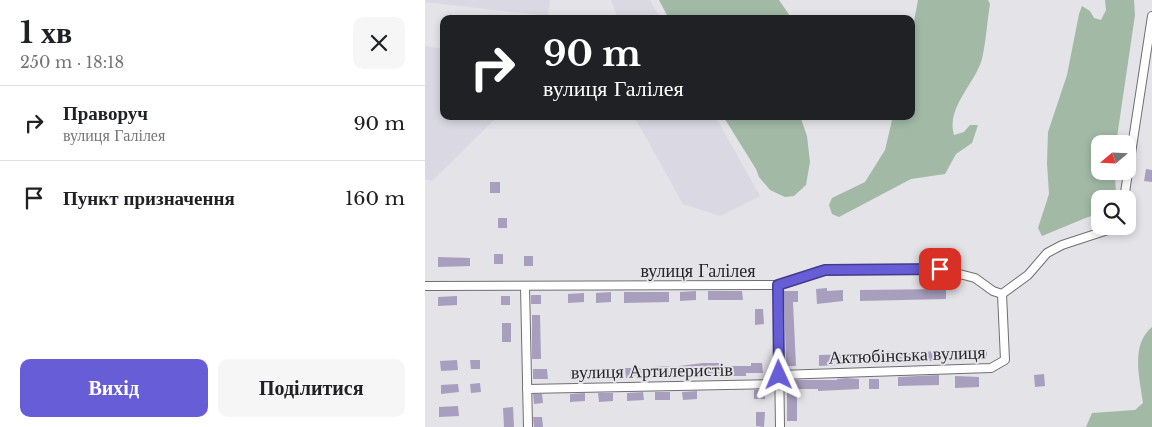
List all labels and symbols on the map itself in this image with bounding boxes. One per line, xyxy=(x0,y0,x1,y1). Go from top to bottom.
north arrow xyxy=(1091,135,1136,180)
pin xyxy=(919,248,961,290)
street label: вулиця Галілея xyxy=(640,260,756,282)
street label: Актюбінська вулиця xyxy=(828,341,986,369)
position arrow xyxy=(752,348,804,400)
street label: вулиця Артилеристів xyxy=(571,359,733,383)

